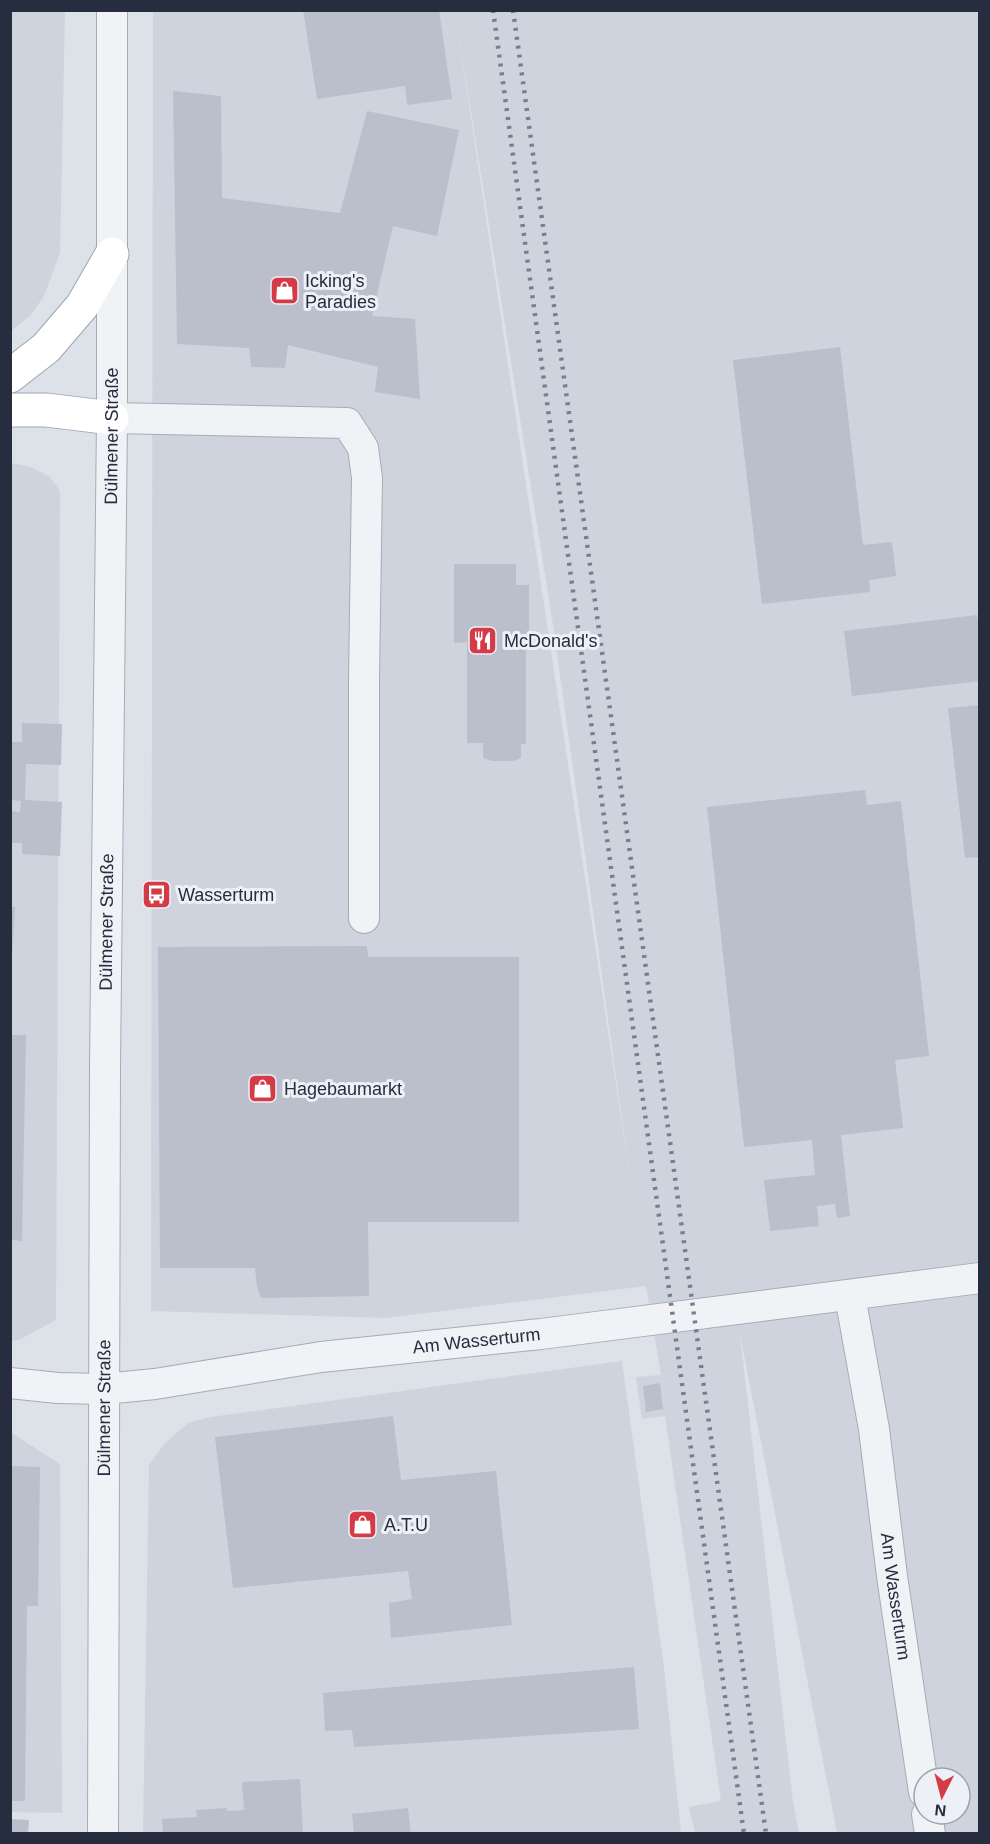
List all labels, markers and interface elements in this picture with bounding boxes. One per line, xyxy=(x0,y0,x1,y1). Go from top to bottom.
place label: Icking's Paradies xyxy=(305,271,376,312)
shop icon: Icking's Paradies xyxy=(268,275,300,307)
street label: Dülmener Straße xyxy=(101,367,122,505)
restaurant icon: McDonald's xyxy=(467,625,499,657)
place label: McDonald's xyxy=(504,631,597,651)
street label: Dülmener Straße xyxy=(96,853,117,991)
bus stop icon: Wasserturm xyxy=(141,879,173,911)
place label: Wasserturm xyxy=(178,885,274,905)
shop icon: Hagebaumarkt xyxy=(247,1073,279,1105)
place label: Hagebaumarkt xyxy=(284,1079,402,1099)
street label: Am Wasserturm xyxy=(412,1324,541,1357)
street label: Dülmener Straße xyxy=(94,1339,114,1477)
shop icon: A.T.U xyxy=(347,1509,379,1541)
place label: A.T.U xyxy=(384,1515,428,1535)
street label: Am Wasserturm xyxy=(877,1532,914,1662)
north arrow xyxy=(912,1766,972,1826)
text: N xyxy=(934,1801,947,1819)

